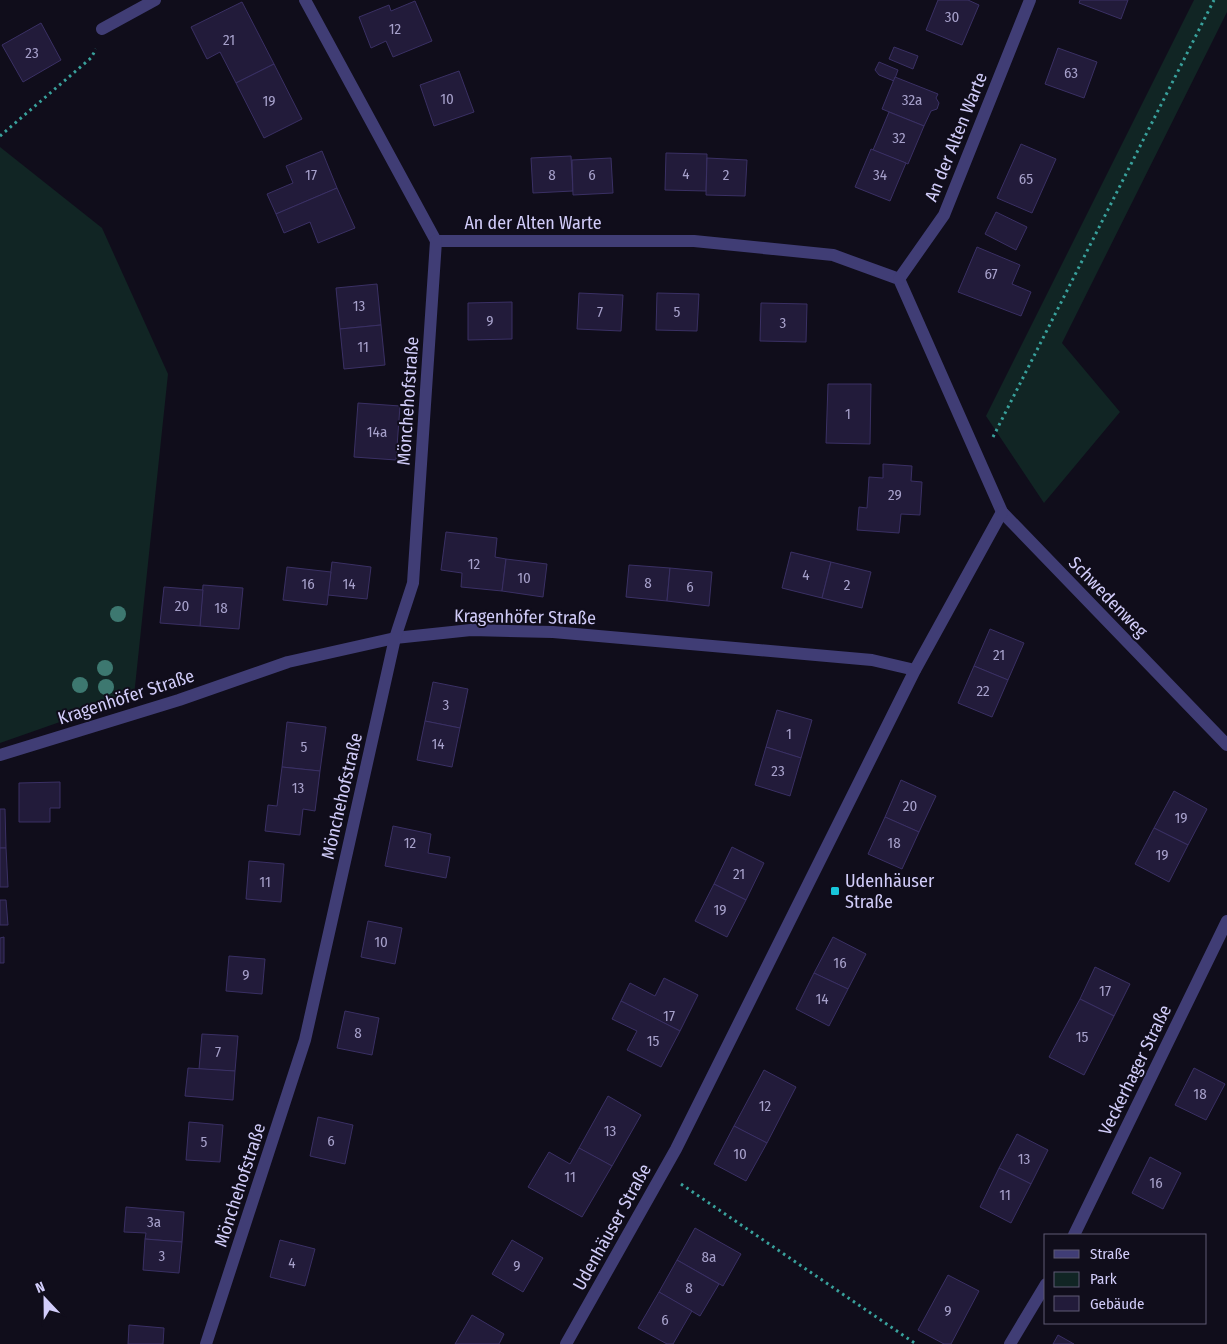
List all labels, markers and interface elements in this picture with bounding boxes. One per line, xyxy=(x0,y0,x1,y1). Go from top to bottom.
house number: 30 xyxy=(945,8,959,26)
house number: 12 xyxy=(389,20,402,38)
house number: 21 xyxy=(223,31,235,49)
house number: 23 xyxy=(25,44,39,62)
house number: 63 xyxy=(1064,64,1078,82)
street label: An der Alten Warte xyxy=(920,69,992,205)
house number: 10 xyxy=(440,90,454,108)
house number: 32a xyxy=(902,91,922,109)
house number: 19 xyxy=(262,92,276,110)
house number: 32 xyxy=(892,129,906,147)
house number: 4 xyxy=(682,165,690,183)
house number: 17 xyxy=(305,166,317,184)
house number: 8 xyxy=(548,166,556,184)
house number: 6 xyxy=(588,166,596,184)
house number: 2 xyxy=(723,166,730,184)
house number: 34 xyxy=(873,166,887,184)
house number: 65 xyxy=(1019,170,1033,188)
street label: An der Alten Warte xyxy=(464,212,602,234)
house number: 67 xyxy=(984,265,998,283)
house number: 13 xyxy=(353,297,366,315)
house number: 7 xyxy=(597,303,603,321)
house number: 5 xyxy=(674,303,681,321)
house number: 9 xyxy=(486,312,494,330)
house number: 3 xyxy=(780,314,787,332)
street label: Mönchehofstraße xyxy=(393,336,423,466)
house number: 11 xyxy=(357,338,369,356)
house number: 1 xyxy=(845,405,851,423)
house number: 14a xyxy=(367,423,387,441)
house number: 29 xyxy=(888,486,902,504)
street label: Schwedenweg xyxy=(1064,552,1152,642)
house number: 12 xyxy=(468,555,481,573)
house number: 4 xyxy=(802,566,810,584)
house number: 10 xyxy=(517,569,531,587)
house number: 8 xyxy=(644,574,652,592)
house number: 16 xyxy=(301,575,315,593)
house number: 14 xyxy=(342,575,356,593)
house number: 2 xyxy=(844,576,851,594)
house number: 6 xyxy=(686,578,694,596)
house number: 20 xyxy=(175,597,189,615)
house number: 18 xyxy=(214,599,228,617)
street label: Kragenhöfer Straße xyxy=(454,605,596,629)
house number: 21 xyxy=(993,646,1005,664)
street label: Kragenhöfer Straße xyxy=(55,665,197,729)
house number: 22 xyxy=(976,682,990,700)
house number: 3 xyxy=(443,696,450,714)
house number: 1 xyxy=(786,725,792,743)
street label: Mönchehofstraße xyxy=(317,731,367,861)
house number: 14 xyxy=(431,735,445,753)
house number: 5 xyxy=(301,738,308,756)
house number: 23 xyxy=(771,762,785,780)
house number: 13 xyxy=(292,779,305,797)
house number: 20 xyxy=(903,797,917,815)
house number: 19 xyxy=(1174,809,1188,827)
house number: 12 xyxy=(404,834,417,852)
house number: 18 xyxy=(887,834,901,852)
house number: 19 xyxy=(1155,846,1169,864)
house number: 21 xyxy=(733,865,745,883)
place label: Udenhäuser Straße xyxy=(845,870,935,913)
house number: 11 xyxy=(259,873,271,891)
marker: Udenhäuser Straße xyxy=(829,885,841,897)
house number: 19 xyxy=(713,901,727,919)
house number: 10 xyxy=(374,933,388,951)
house number: 16 xyxy=(833,954,847,972)
house number: 9 xyxy=(242,966,250,984)
house number: 17 xyxy=(1099,982,1111,1000)
house number: 14 xyxy=(815,990,829,1008)
street label: Veckerhager Straße xyxy=(1094,1001,1176,1139)
house number: 17 xyxy=(663,1007,675,1025)
house number: 8 xyxy=(354,1024,362,1042)
house number: 15 xyxy=(1076,1028,1088,1046)
house number: 15 xyxy=(647,1032,659,1050)
house number: 7 xyxy=(215,1043,221,1061)
house number: 18 xyxy=(1193,1085,1207,1103)
house number: 12 xyxy=(759,1097,772,1115)
street label: Mönchehofstraße xyxy=(210,1120,270,1250)
house number: 13 xyxy=(604,1122,617,1140)
house number: 6 xyxy=(327,1132,335,1150)
house number: 5 xyxy=(201,1133,208,1151)
house number: 10 xyxy=(733,1145,747,1163)
house number: 13 xyxy=(1018,1150,1031,1168)
street label: Udenhäuser Straße xyxy=(568,1160,656,1294)
house number: 11 xyxy=(564,1168,576,1186)
house number: 16 xyxy=(1149,1174,1163,1192)
house number: 11 xyxy=(999,1186,1011,1204)
house number: 3a xyxy=(147,1213,161,1231)
legend xyxy=(1044,1234,1207,1324)
text: Straße xyxy=(1090,1245,1130,1263)
house number: 3 xyxy=(159,1247,166,1265)
house number: 8a xyxy=(702,1248,716,1266)
house number: 4 xyxy=(288,1254,296,1272)
house number: 9 xyxy=(513,1257,521,1275)
text: Park xyxy=(1090,1270,1117,1288)
north arrow xyxy=(20,1274,70,1324)
text: N xyxy=(33,1278,47,1297)
house number: 8 xyxy=(685,1279,693,1297)
text: Gebäude xyxy=(1090,1295,1145,1313)
house number: 9 xyxy=(944,1302,952,1320)
house number: 6 xyxy=(661,1311,669,1329)

